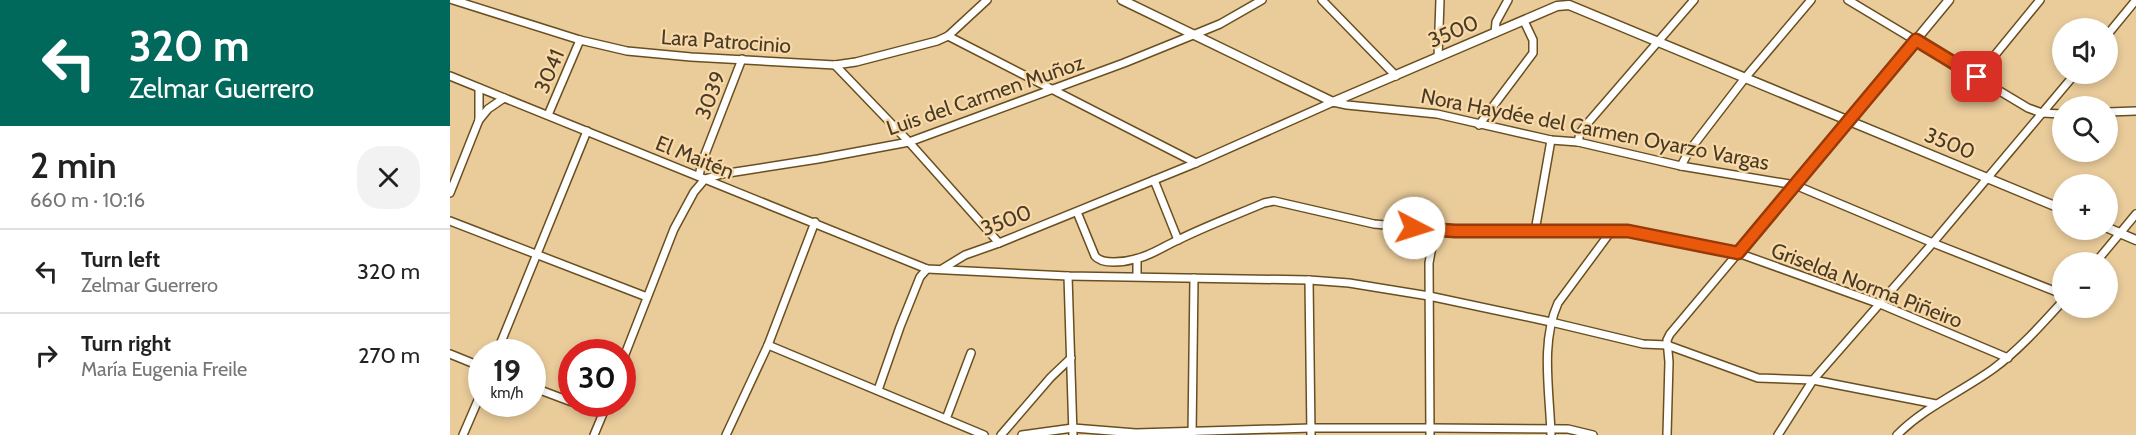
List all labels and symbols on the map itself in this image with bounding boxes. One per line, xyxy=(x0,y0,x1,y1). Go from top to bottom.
street label: 3500 xyxy=(1424,9,1482,53)
street label: Lara Patrocinio xyxy=(660,24,792,58)
street label: 3041 xyxy=(529,45,569,97)
street label: Luis del Carmen Muñoz xyxy=(883,49,1087,141)
pin xyxy=(1951,51,2002,102)
street label: 3039 xyxy=(689,68,731,122)
street label: Nora Haydée del Carmen Oyarzo Vargas xyxy=(1419,83,1772,175)
street label: 3500 xyxy=(1921,122,1979,164)
street label: El Maitén xyxy=(652,130,738,184)
position arrow xyxy=(1382,196,1446,260)
street label: 3500 xyxy=(977,199,1035,241)
street label: Griselda Norma Piñeiro xyxy=(1768,237,1966,333)
speed limit sign: 30 xyxy=(558,339,636,417)

